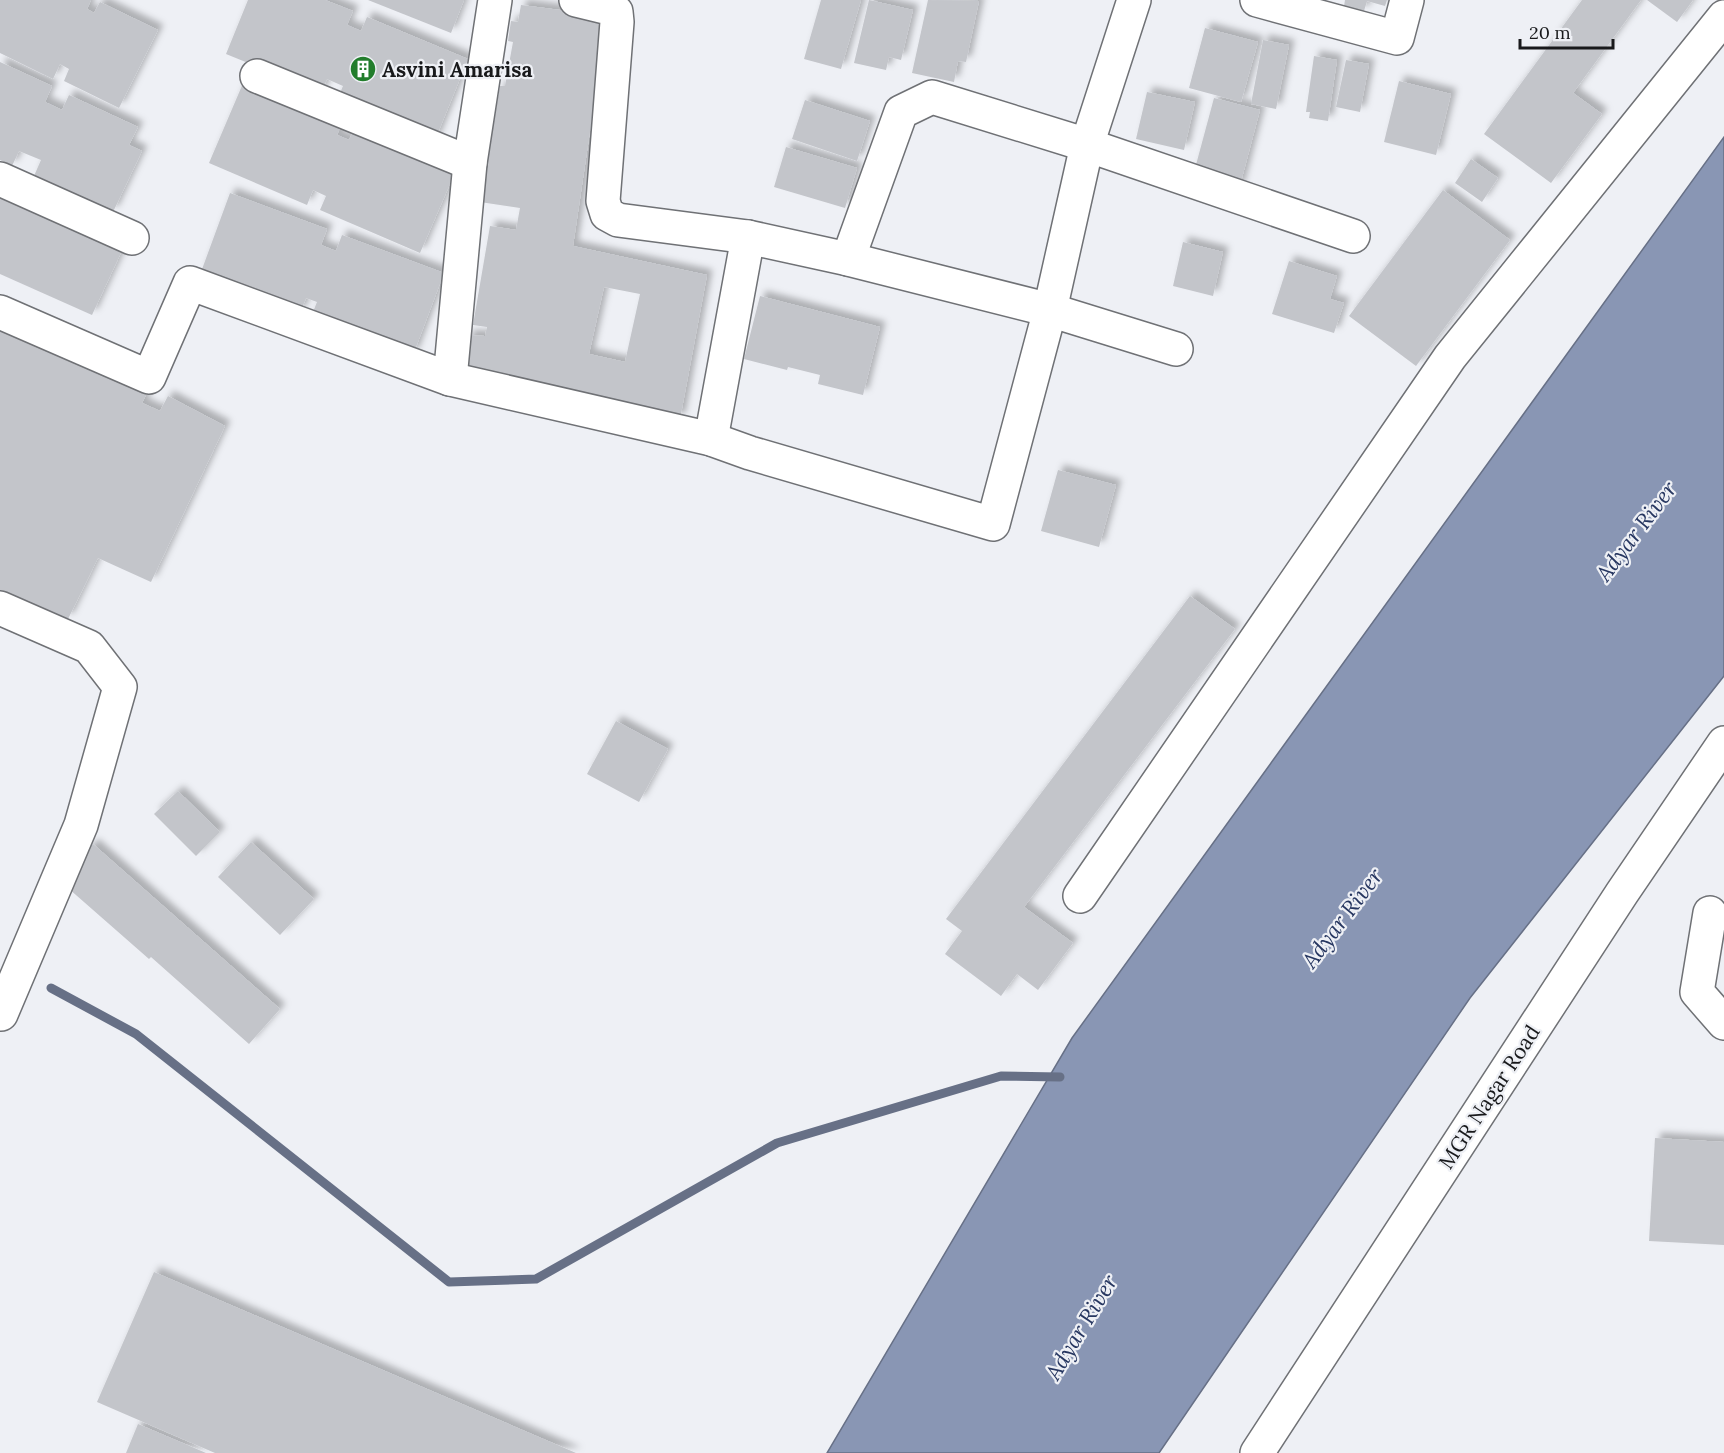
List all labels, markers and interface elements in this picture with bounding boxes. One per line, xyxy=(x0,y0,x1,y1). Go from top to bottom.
scale bar xyxy=(1520,12,1613,50)
text: 20 m xyxy=(1529,21,1571,44)
building icon: Asvini Amarisa xyxy=(348,54,378,84)
place label: Asvini Amarisa xyxy=(382,56,532,83)
water label: Adyar River xyxy=(1589,475,1683,587)
water label: Adyar River xyxy=(1295,862,1389,974)
street label: MGR Nagar Road xyxy=(1432,1020,1546,1174)
water label: Adyar River xyxy=(1038,1268,1124,1386)

